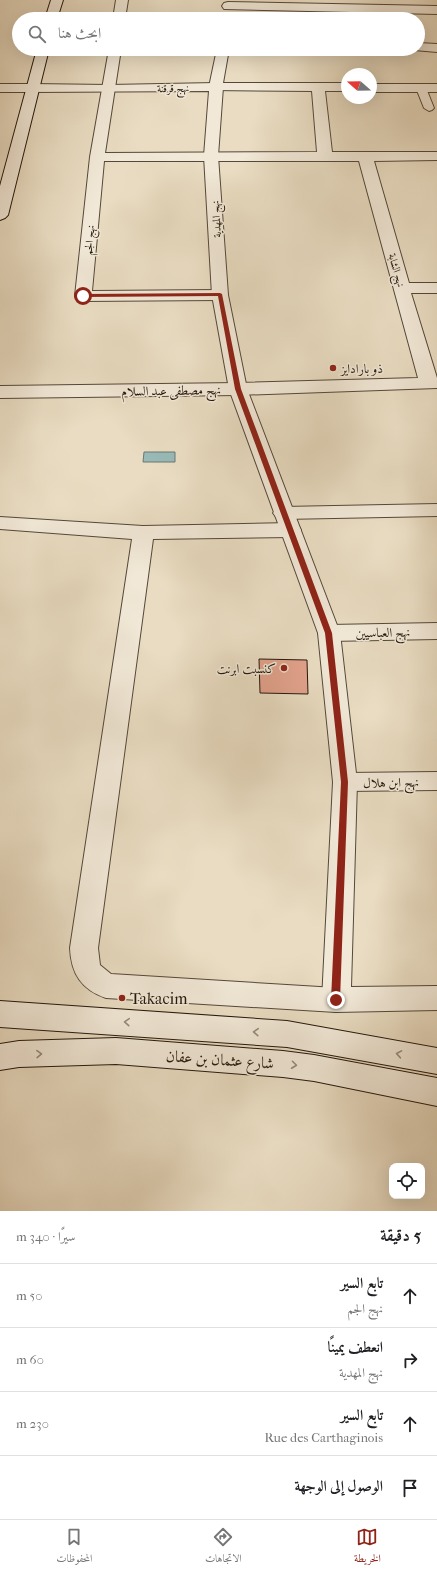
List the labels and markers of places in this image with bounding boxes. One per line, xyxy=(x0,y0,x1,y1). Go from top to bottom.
place label: ذو بارادايز xyxy=(339,361,383,377)
marker: ذو بارادايز xyxy=(328,363,338,373)
place label: كنسبت ابرنت xyxy=(217,661,276,677)
marker: كنسبت ابرنت xyxy=(279,663,289,673)
place label: Takacim xyxy=(130,989,188,1008)
marker: Takacim xyxy=(117,993,127,1003)

